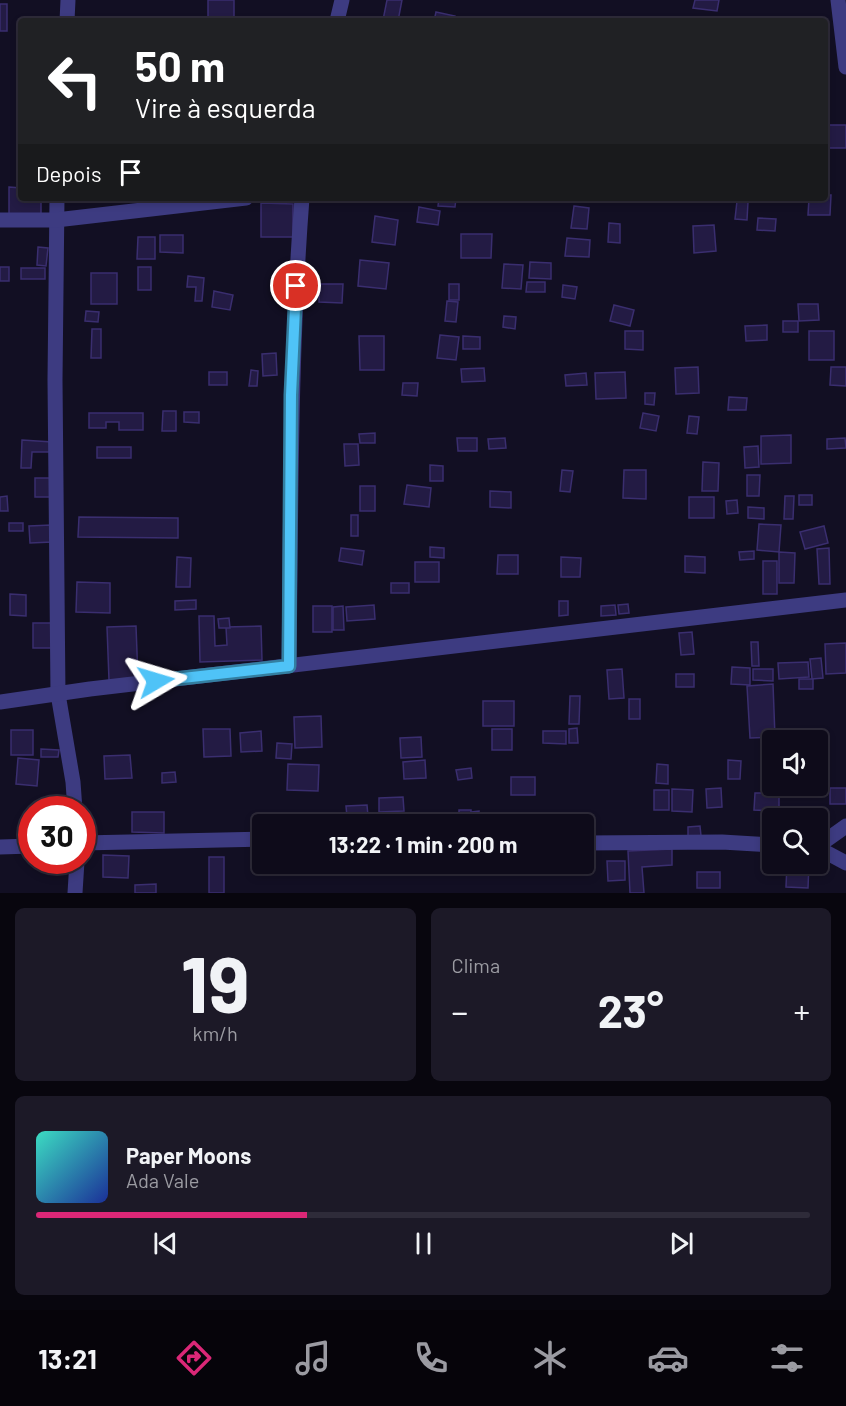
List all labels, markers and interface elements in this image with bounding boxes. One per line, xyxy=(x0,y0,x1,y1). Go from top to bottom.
text: 50 m xyxy=(135,40,225,90)
icon: left xyxy=(36,42,114,120)
text: Vire à esquerda xyxy=(135,91,316,123)
icon: arrive xyxy=(114,156,147,189)
text: Depois xyxy=(36,160,102,186)
pin xyxy=(270,260,321,311)
icon: arrive xyxy=(279,269,312,302)
position arrow xyxy=(124,649,188,713)
map controls xyxy=(762,730,828,874)
button: sound xyxy=(762,730,828,796)
speed limit sign: 30 xyxy=(18,796,96,874)
button: search xyxy=(762,808,828,874)
text: 13:22 · 1 min · 200 m xyxy=(329,831,517,857)
text: 19 xyxy=(181,935,250,1029)
text: Clima xyxy=(452,953,500,977)
text: 23° xyxy=(598,983,664,1037)
text: − xyxy=(452,991,468,1031)
text: + xyxy=(793,991,810,1031)
text: km/h xyxy=(193,1021,238,1045)
text: Paper Moons xyxy=(126,1142,251,1168)
text: Ada Vale xyxy=(126,1168,199,1192)
icon: previous xyxy=(149,1227,182,1260)
icon: pause xyxy=(407,1227,440,1260)
icon: next xyxy=(665,1227,698,1260)
icon: directions xyxy=(173,1337,215,1379)
icon: music xyxy=(292,1337,334,1379)
icon: phone xyxy=(410,1337,452,1379)
icon: climate xyxy=(529,1337,571,1379)
icon: car xyxy=(647,1337,689,1379)
icon: filters xyxy=(766,1337,808,1379)
text: 13:21 xyxy=(38,1342,97,1374)

